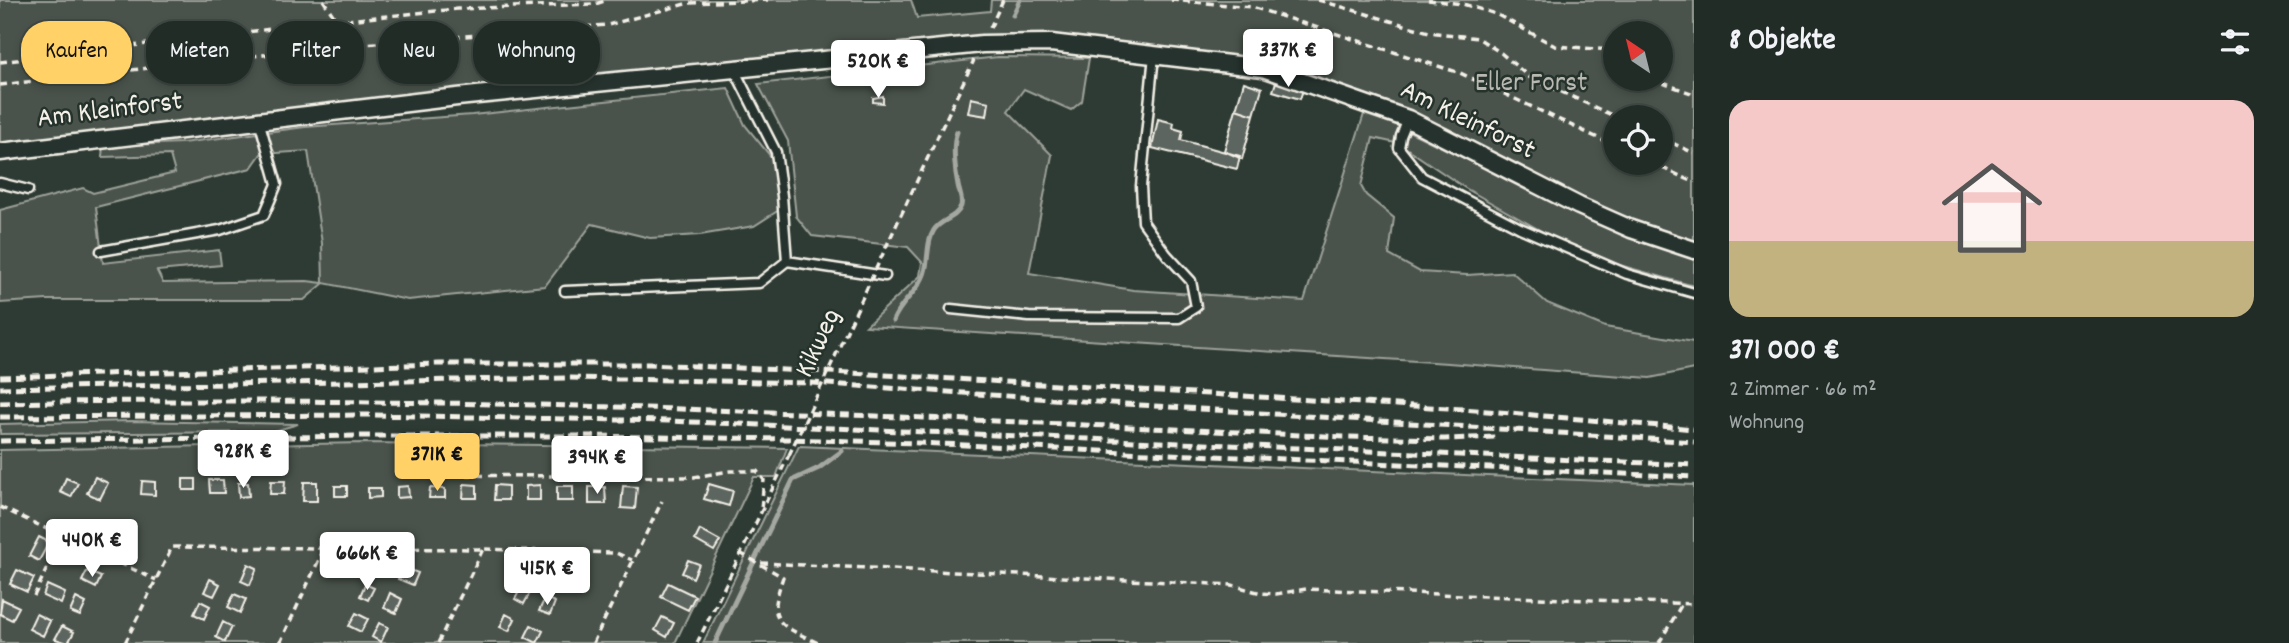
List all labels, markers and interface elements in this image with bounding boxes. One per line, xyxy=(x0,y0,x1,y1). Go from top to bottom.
chip: Kaufen xyxy=(21,21,132,84)
chip: Mieten xyxy=(146,21,253,84)
chip: Filter xyxy=(267,21,364,84)
chip: Neu xyxy=(378,21,459,84)
chip: Wohnung xyxy=(473,21,600,84)
north arrow xyxy=(1603,21,1673,91)
map controls xyxy=(1603,21,1673,175)
text: 8 Objekte xyxy=(1729,21,1836,64)
icon: filters xyxy=(2216,23,2254,61)
pin: 337K € xyxy=(1231,29,1345,89)
text: 337K € xyxy=(1259,35,1317,68)
pin: 520K € xyxy=(821,41,935,100)
text: 520K € xyxy=(847,46,909,79)
park label: Eller Forst xyxy=(1475,65,1587,105)
street label: Am Kleinforst xyxy=(1393,72,1541,172)
street label: Am Kleinforst xyxy=(35,83,185,141)
button: locate xyxy=(1603,105,1673,175)
icon: home xyxy=(1929,145,2055,271)
street label: Kikweg xyxy=(787,303,853,385)
text: 371 000 € xyxy=(1729,331,1840,374)
text: 2 Zimmer · 66 m² xyxy=(1729,374,1877,407)
text: Wohnung xyxy=(1729,407,1804,440)
pin: 928K € xyxy=(186,430,300,490)
pin: 371K € xyxy=(380,434,494,493)
text: 928K € xyxy=(214,436,272,469)
pin: 394K € xyxy=(540,436,654,496)
text: 371K € xyxy=(411,439,463,472)
text: 394K € xyxy=(567,442,627,475)
pin: 440K € xyxy=(35,520,149,579)
text: 440K € xyxy=(62,525,122,558)
pin: 666K € xyxy=(310,532,424,592)
text: 666K € xyxy=(336,538,398,571)
pin: 415K € xyxy=(490,548,604,607)
text: 415K € xyxy=(520,553,574,586)

